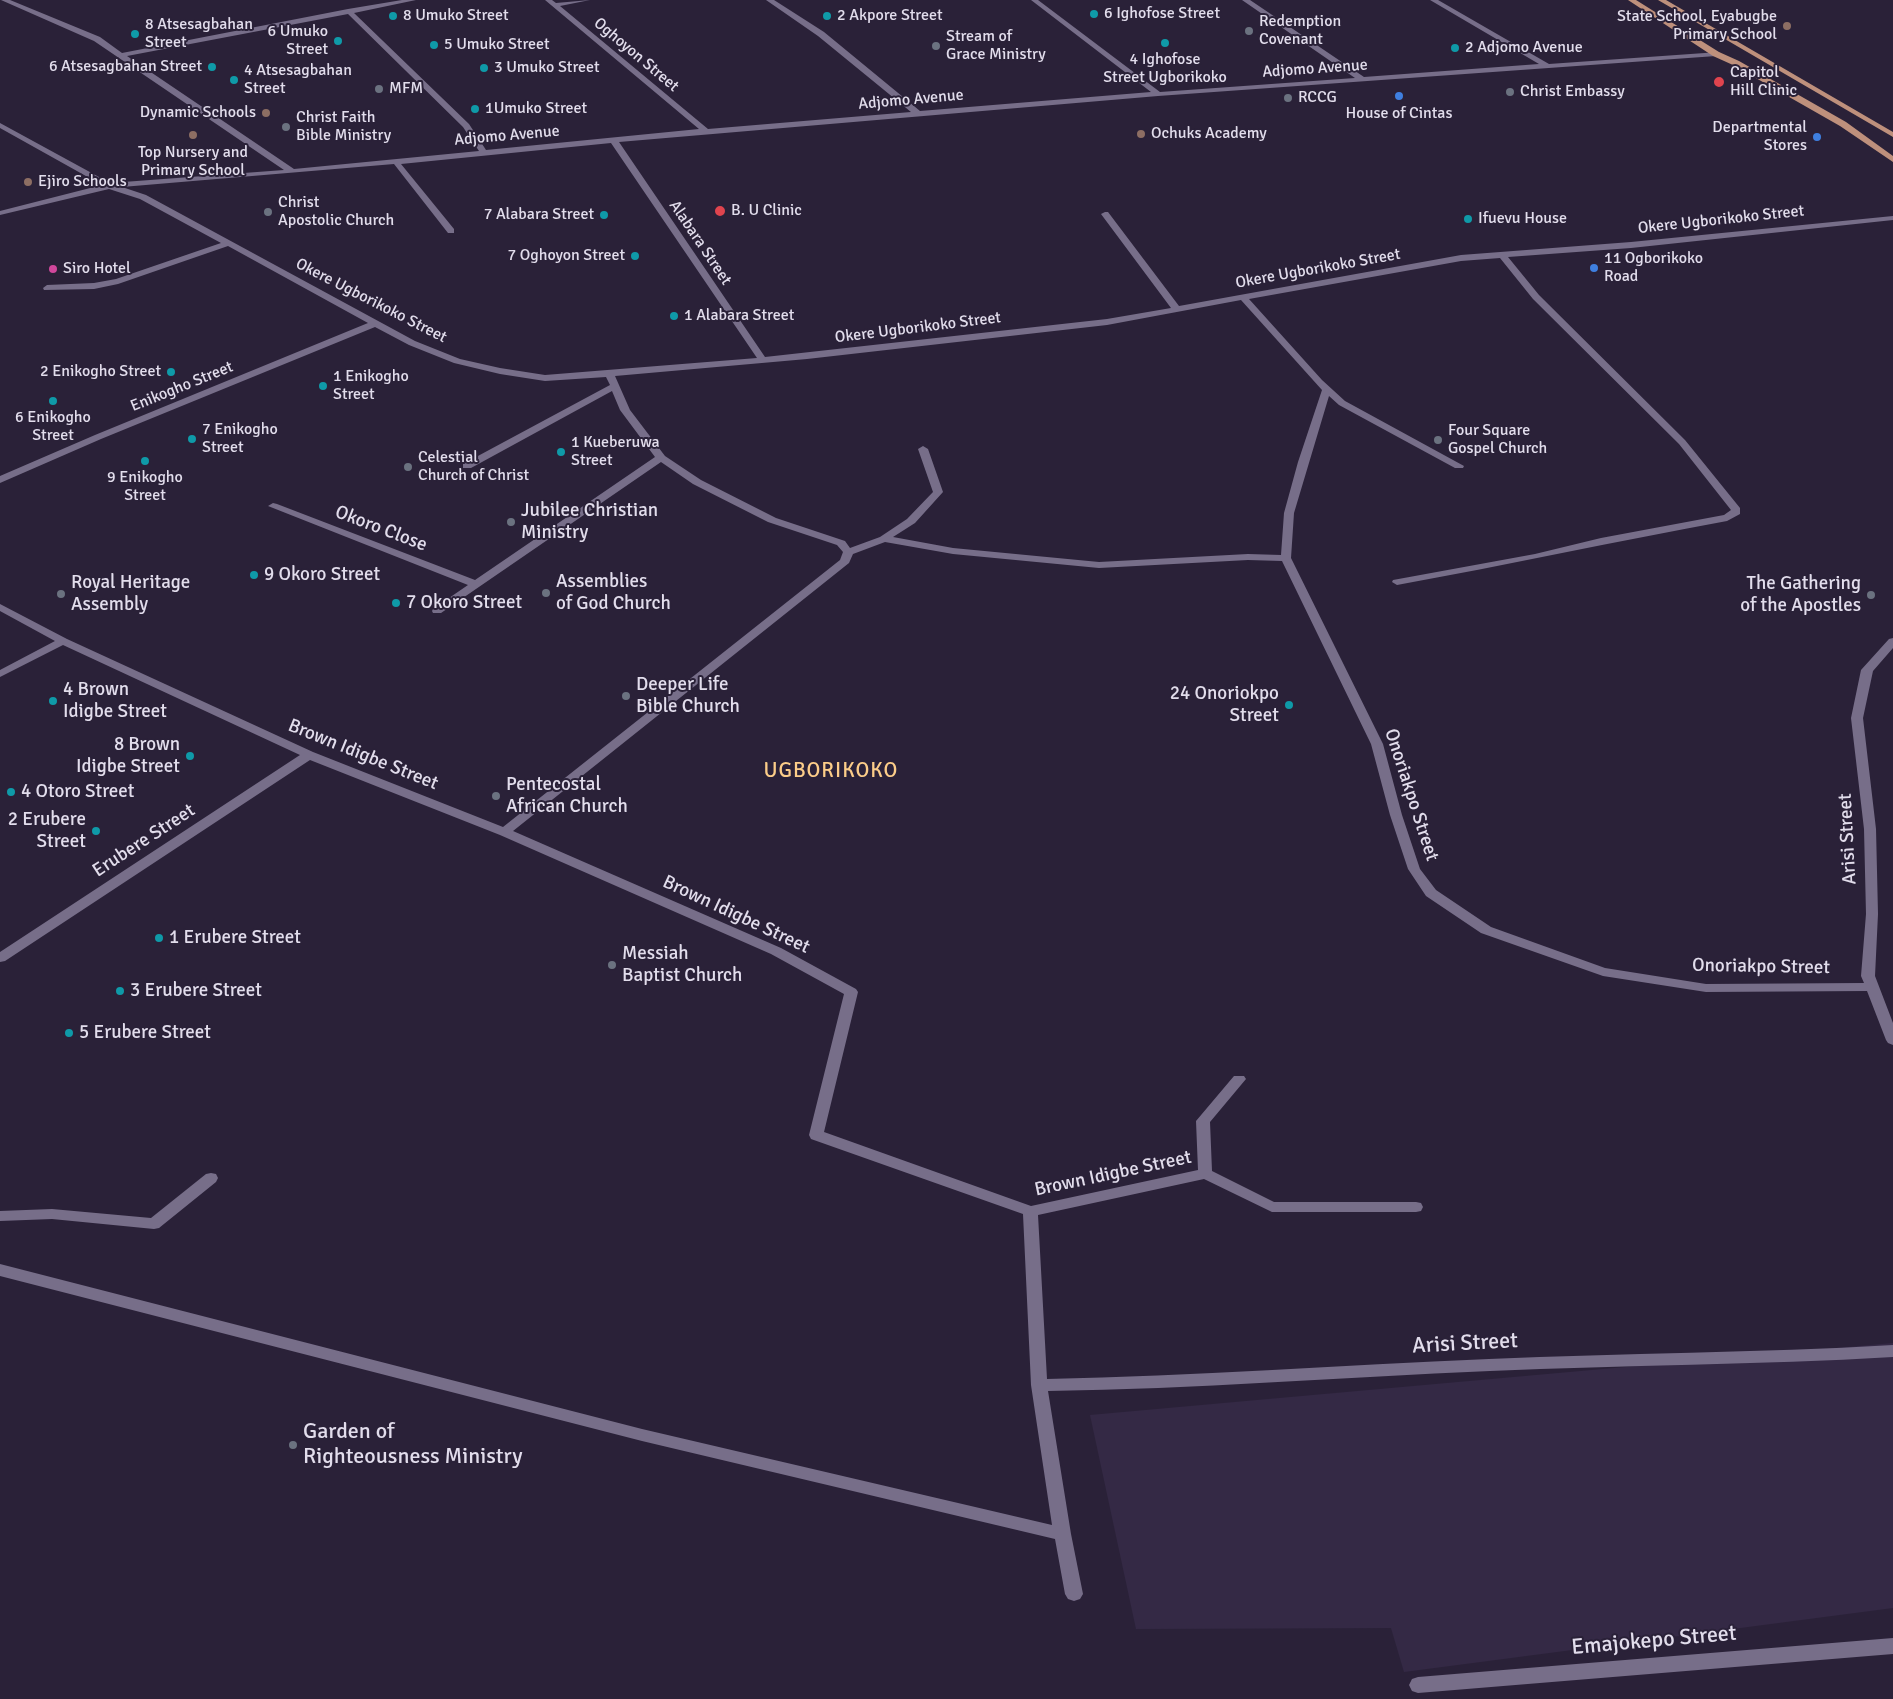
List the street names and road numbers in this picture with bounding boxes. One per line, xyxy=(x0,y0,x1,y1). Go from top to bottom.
street label: Oghoyon Street xyxy=(589,14,683,96)
street label: Adjomo Avenue xyxy=(1262,56,1368,82)
street label: Adjomo Avenue xyxy=(858,86,964,114)
street label: Adjomo Avenue xyxy=(454,122,560,150)
street label: Alabara Street xyxy=(665,197,735,289)
street label: Okere Ugborikoko Street xyxy=(1637,202,1805,238)
street label: Okere Ugborikoko Street xyxy=(1234,245,1402,293)
street label: Okere Ugborikoko Street xyxy=(292,255,450,347)
street label: Okere Ugborikoko Street xyxy=(834,308,1002,348)
street label: Enikogho Street xyxy=(128,358,236,416)
street label: Okoro Close xyxy=(332,501,430,557)
street label: Brown Idigbe Street xyxy=(285,715,441,795)
street label: Onoriakpo Street xyxy=(1379,726,1443,864)
street label: Arisi Street xyxy=(1834,793,1862,885)
street label: Erubere Street xyxy=(89,799,199,883)
street label: Brown Idigbe Street xyxy=(659,871,813,959)
street label: Onoriakpo Street xyxy=(1692,954,1830,980)
street label: Brown Idigbe Street xyxy=(1032,1146,1194,1202)
street label: Arisi Street xyxy=(1412,1328,1518,1360)
street label: Emajokepo Street xyxy=(1570,1621,1738,1661)

